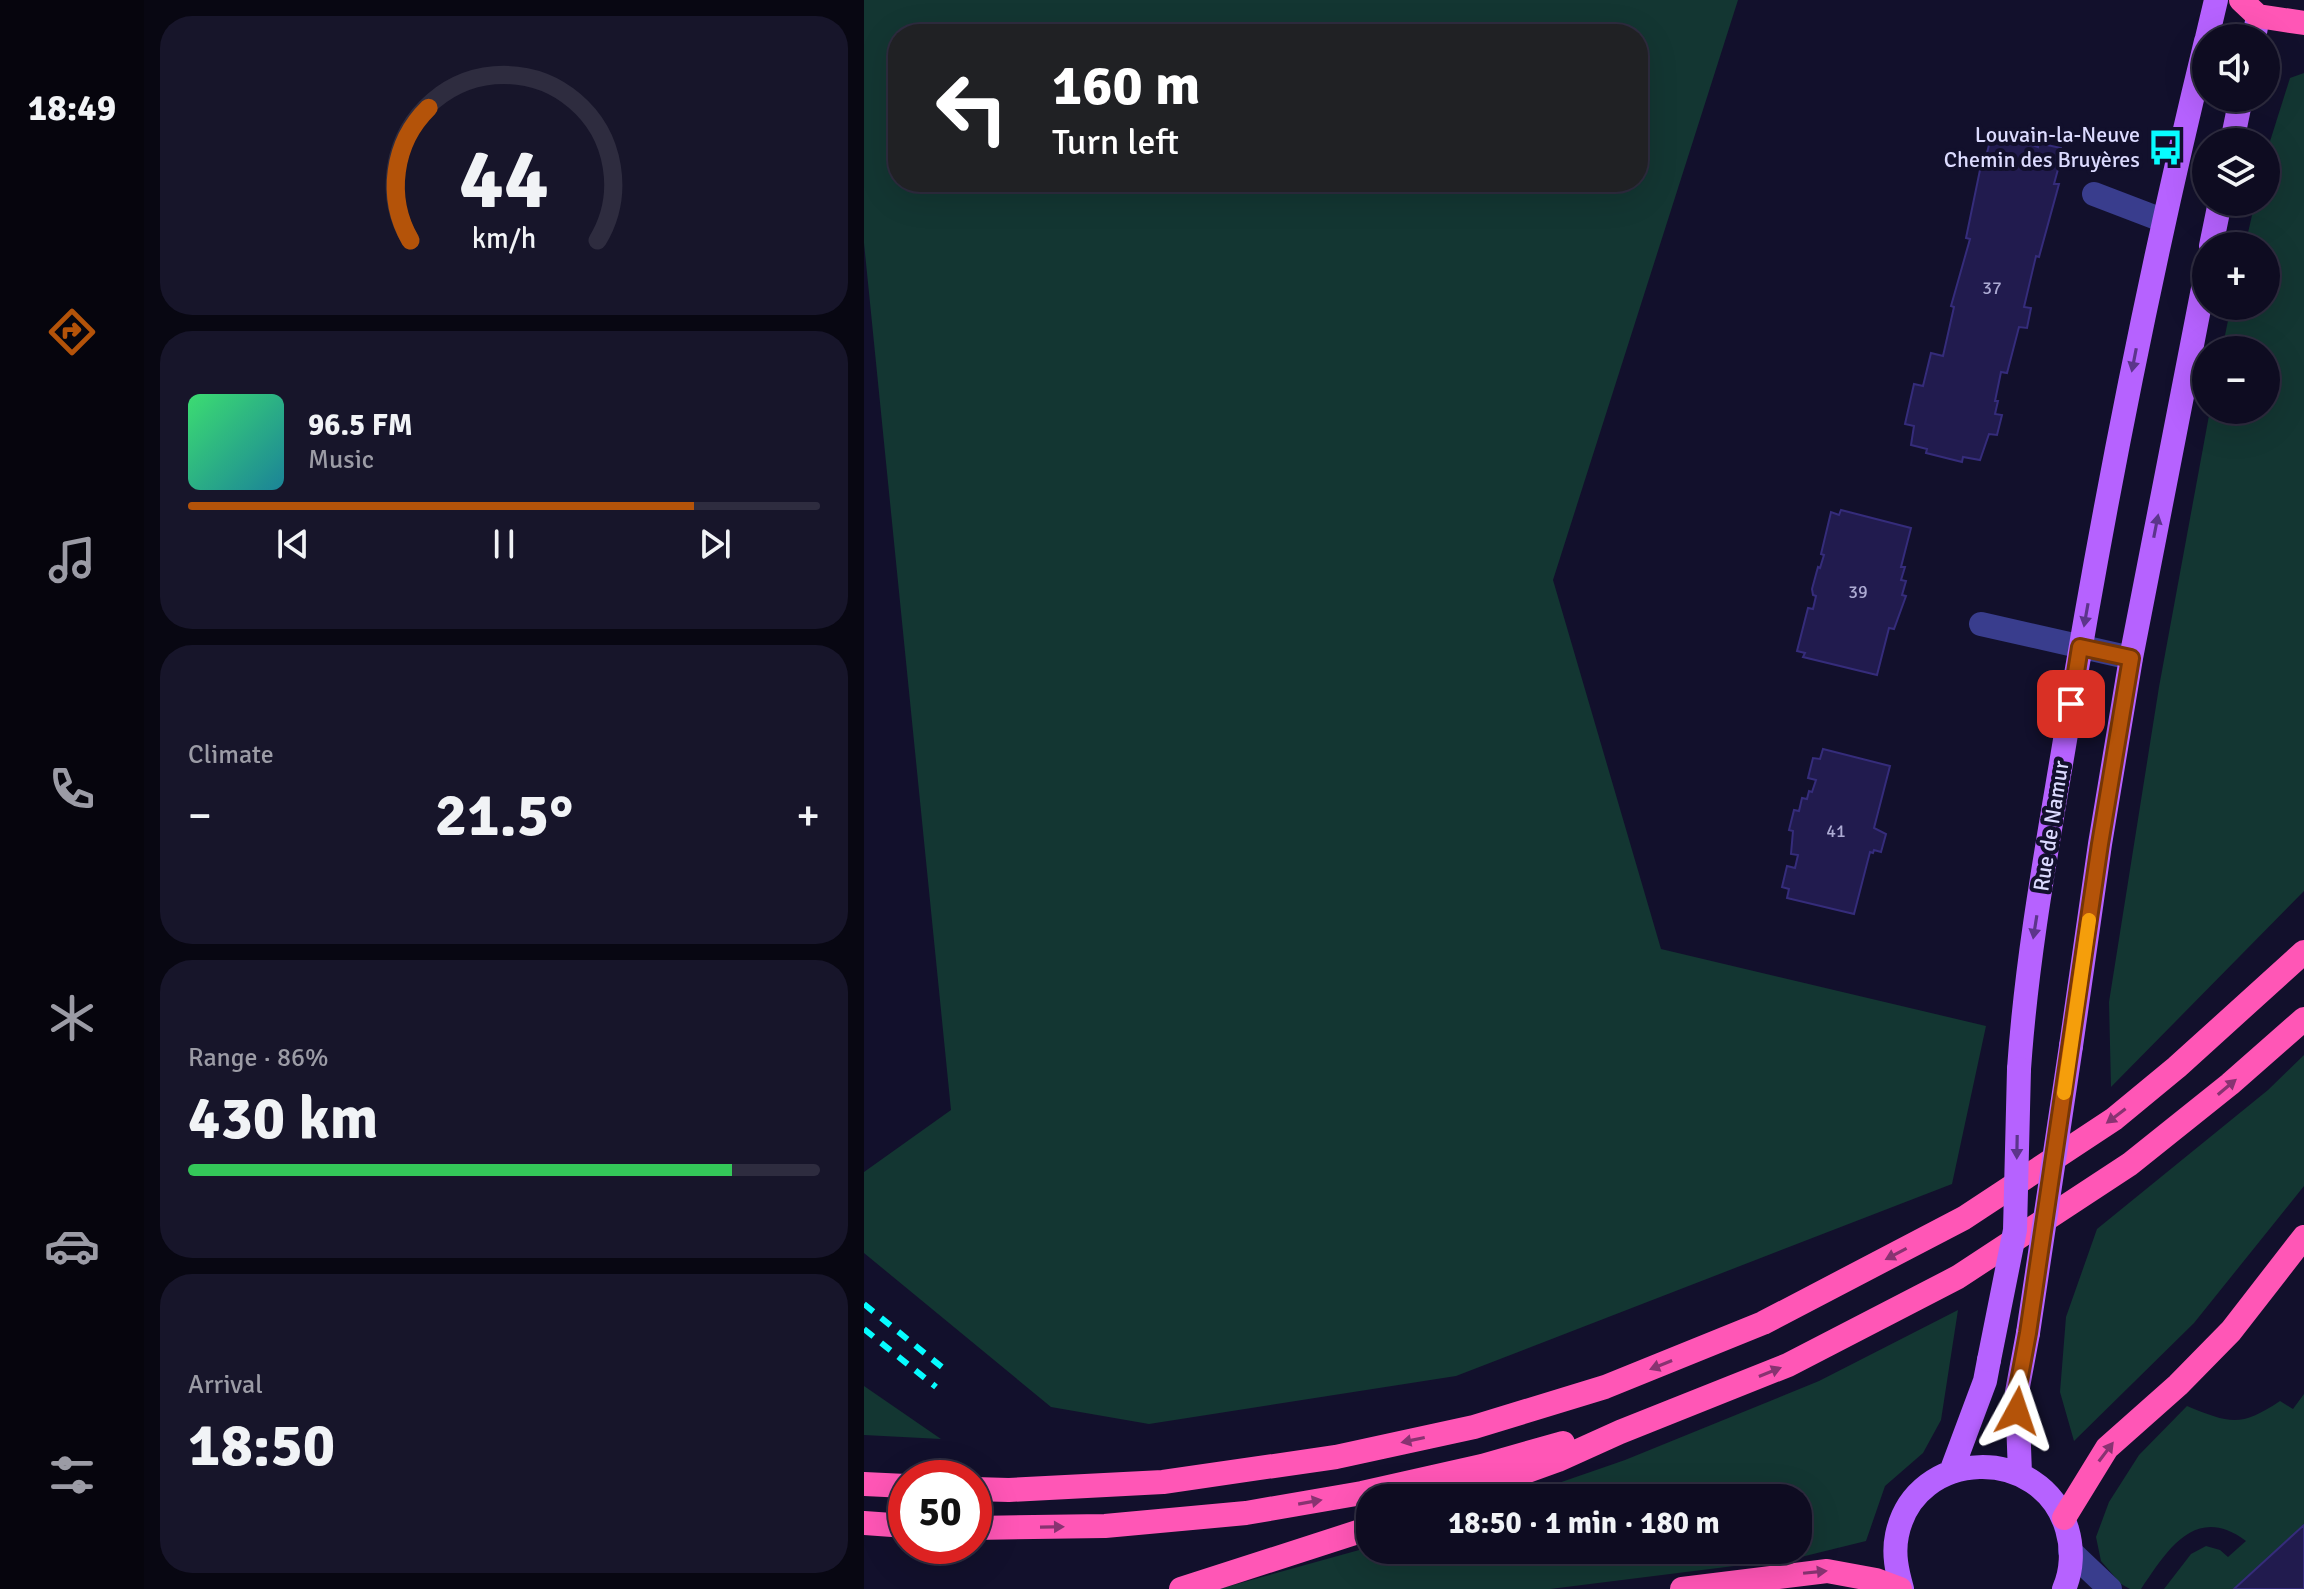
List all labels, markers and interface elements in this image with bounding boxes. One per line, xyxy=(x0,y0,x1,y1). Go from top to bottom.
map controls xyxy=(2192,24,2280,424)
button: sound xyxy=(2192,24,2280,112)
text: 160 m xyxy=(1052,51,1200,120)
icon: left xyxy=(920,56,1024,160)
text: 18:49 xyxy=(28,86,116,131)
text: Turn left xyxy=(1052,120,1179,165)
place label: Louvain-la-Neuve Chemin des Bruyères xyxy=(1944,121,2140,173)
bus stop icon: Louvain-la-Neuve Chemin des Bruyères xyxy=(2147,128,2185,166)
button: layers xyxy=(2192,128,2280,216)
text: 44 xyxy=(459,129,549,231)
text: km/h xyxy=(472,221,536,256)
button: + xyxy=(2192,232,2280,320)
house number: 37 xyxy=(1982,277,2002,299)
icon: directions xyxy=(44,304,100,360)
button: − xyxy=(2192,336,2280,424)
one-way arrow xyxy=(2127,348,2140,373)
text: 96.5 FM xyxy=(308,407,413,444)
text: Music xyxy=(308,444,374,476)
one-way arrow xyxy=(2151,514,2163,539)
icon: previous xyxy=(271,522,315,566)
icon: pause xyxy=(482,522,526,566)
icon: next xyxy=(693,522,737,566)
icon: music xyxy=(44,532,100,588)
house number: 39 xyxy=(1848,581,1868,603)
one-way arrow xyxy=(2080,603,2092,628)
pin xyxy=(2037,670,2105,738)
icon: arrive xyxy=(2049,682,2093,726)
text: Climate xyxy=(188,739,274,771)
street label: Rue de Namur xyxy=(2027,759,2075,893)
icon: phone xyxy=(44,761,100,817)
text: 21.5° xyxy=(435,779,573,853)
text: − xyxy=(188,789,212,843)
text: + xyxy=(796,789,820,843)
house number: 41 xyxy=(1826,820,1846,842)
one-way arrow xyxy=(2028,915,2041,940)
icon: climate xyxy=(44,990,100,1046)
text: Range · 86% xyxy=(188,1042,329,1074)
one-way arrow xyxy=(2216,1079,2236,1096)
text: 430 km xyxy=(188,1082,378,1156)
one-way arrow xyxy=(2106,1108,2126,1124)
one-way arrow xyxy=(2010,1135,2023,1160)
icon: car xyxy=(44,1218,100,1274)
one-way arrow xyxy=(1885,1247,1908,1260)
one-way arrow xyxy=(1649,1358,1673,1371)
one-way arrow xyxy=(1758,1365,1782,1378)
text: Arrival xyxy=(188,1369,263,1401)
position arrow xyxy=(1975,1369,2059,1453)
text: 18:50 xyxy=(188,1409,335,1483)
one-way arrow xyxy=(1400,1434,1425,1447)
one-way arrow xyxy=(2097,1442,2113,1462)
icon: filters xyxy=(44,1447,100,1503)
speed limit sign: 50 xyxy=(888,1460,992,1564)
one-way arrow xyxy=(1298,1495,1323,1508)
text: 18:50 · 1 min · 180 m xyxy=(1448,1505,1720,1542)
one-way arrow xyxy=(1040,1520,1065,1533)
one-way arrow xyxy=(1803,1566,1828,1579)

